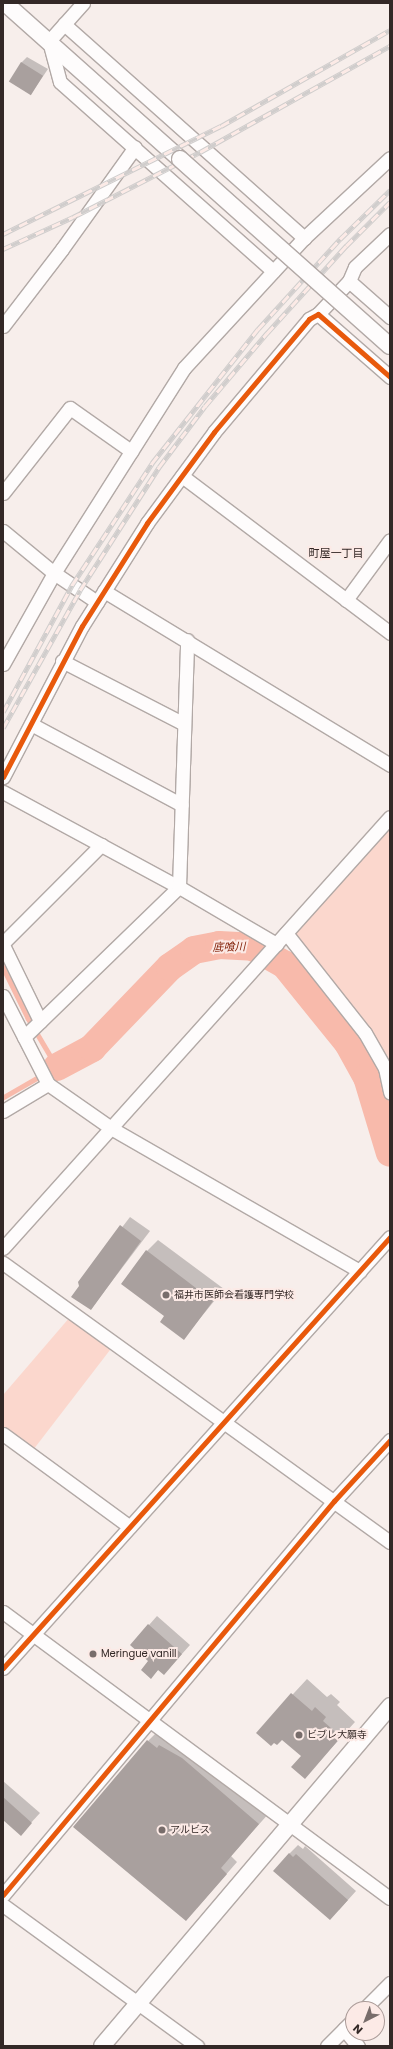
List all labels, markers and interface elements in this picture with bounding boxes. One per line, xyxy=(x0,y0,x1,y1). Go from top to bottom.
district label: 町屋一丁目 xyxy=(309,546,363,560)
water label: 底喰川 xyxy=(212,940,246,954)
place label: 福井市医師会看護専門学校 xyxy=(174,1289,294,1301)
marker: 福井市医師会看護専門学校 xyxy=(161,1290,171,1300)
place label: Meringue vanill xyxy=(101,1648,177,1660)
marker: Meringue vanill xyxy=(88,1649,98,1659)
place label: ビブレ大願寺 xyxy=(307,1729,367,1741)
marker: ビブレ大願寺 xyxy=(294,1730,304,1740)
place label: アルビス xyxy=(170,1824,210,1836)
marker: アルビス xyxy=(157,1825,167,1835)
north arrow xyxy=(345,2001,385,2041)
text: N xyxy=(349,2020,366,2038)

